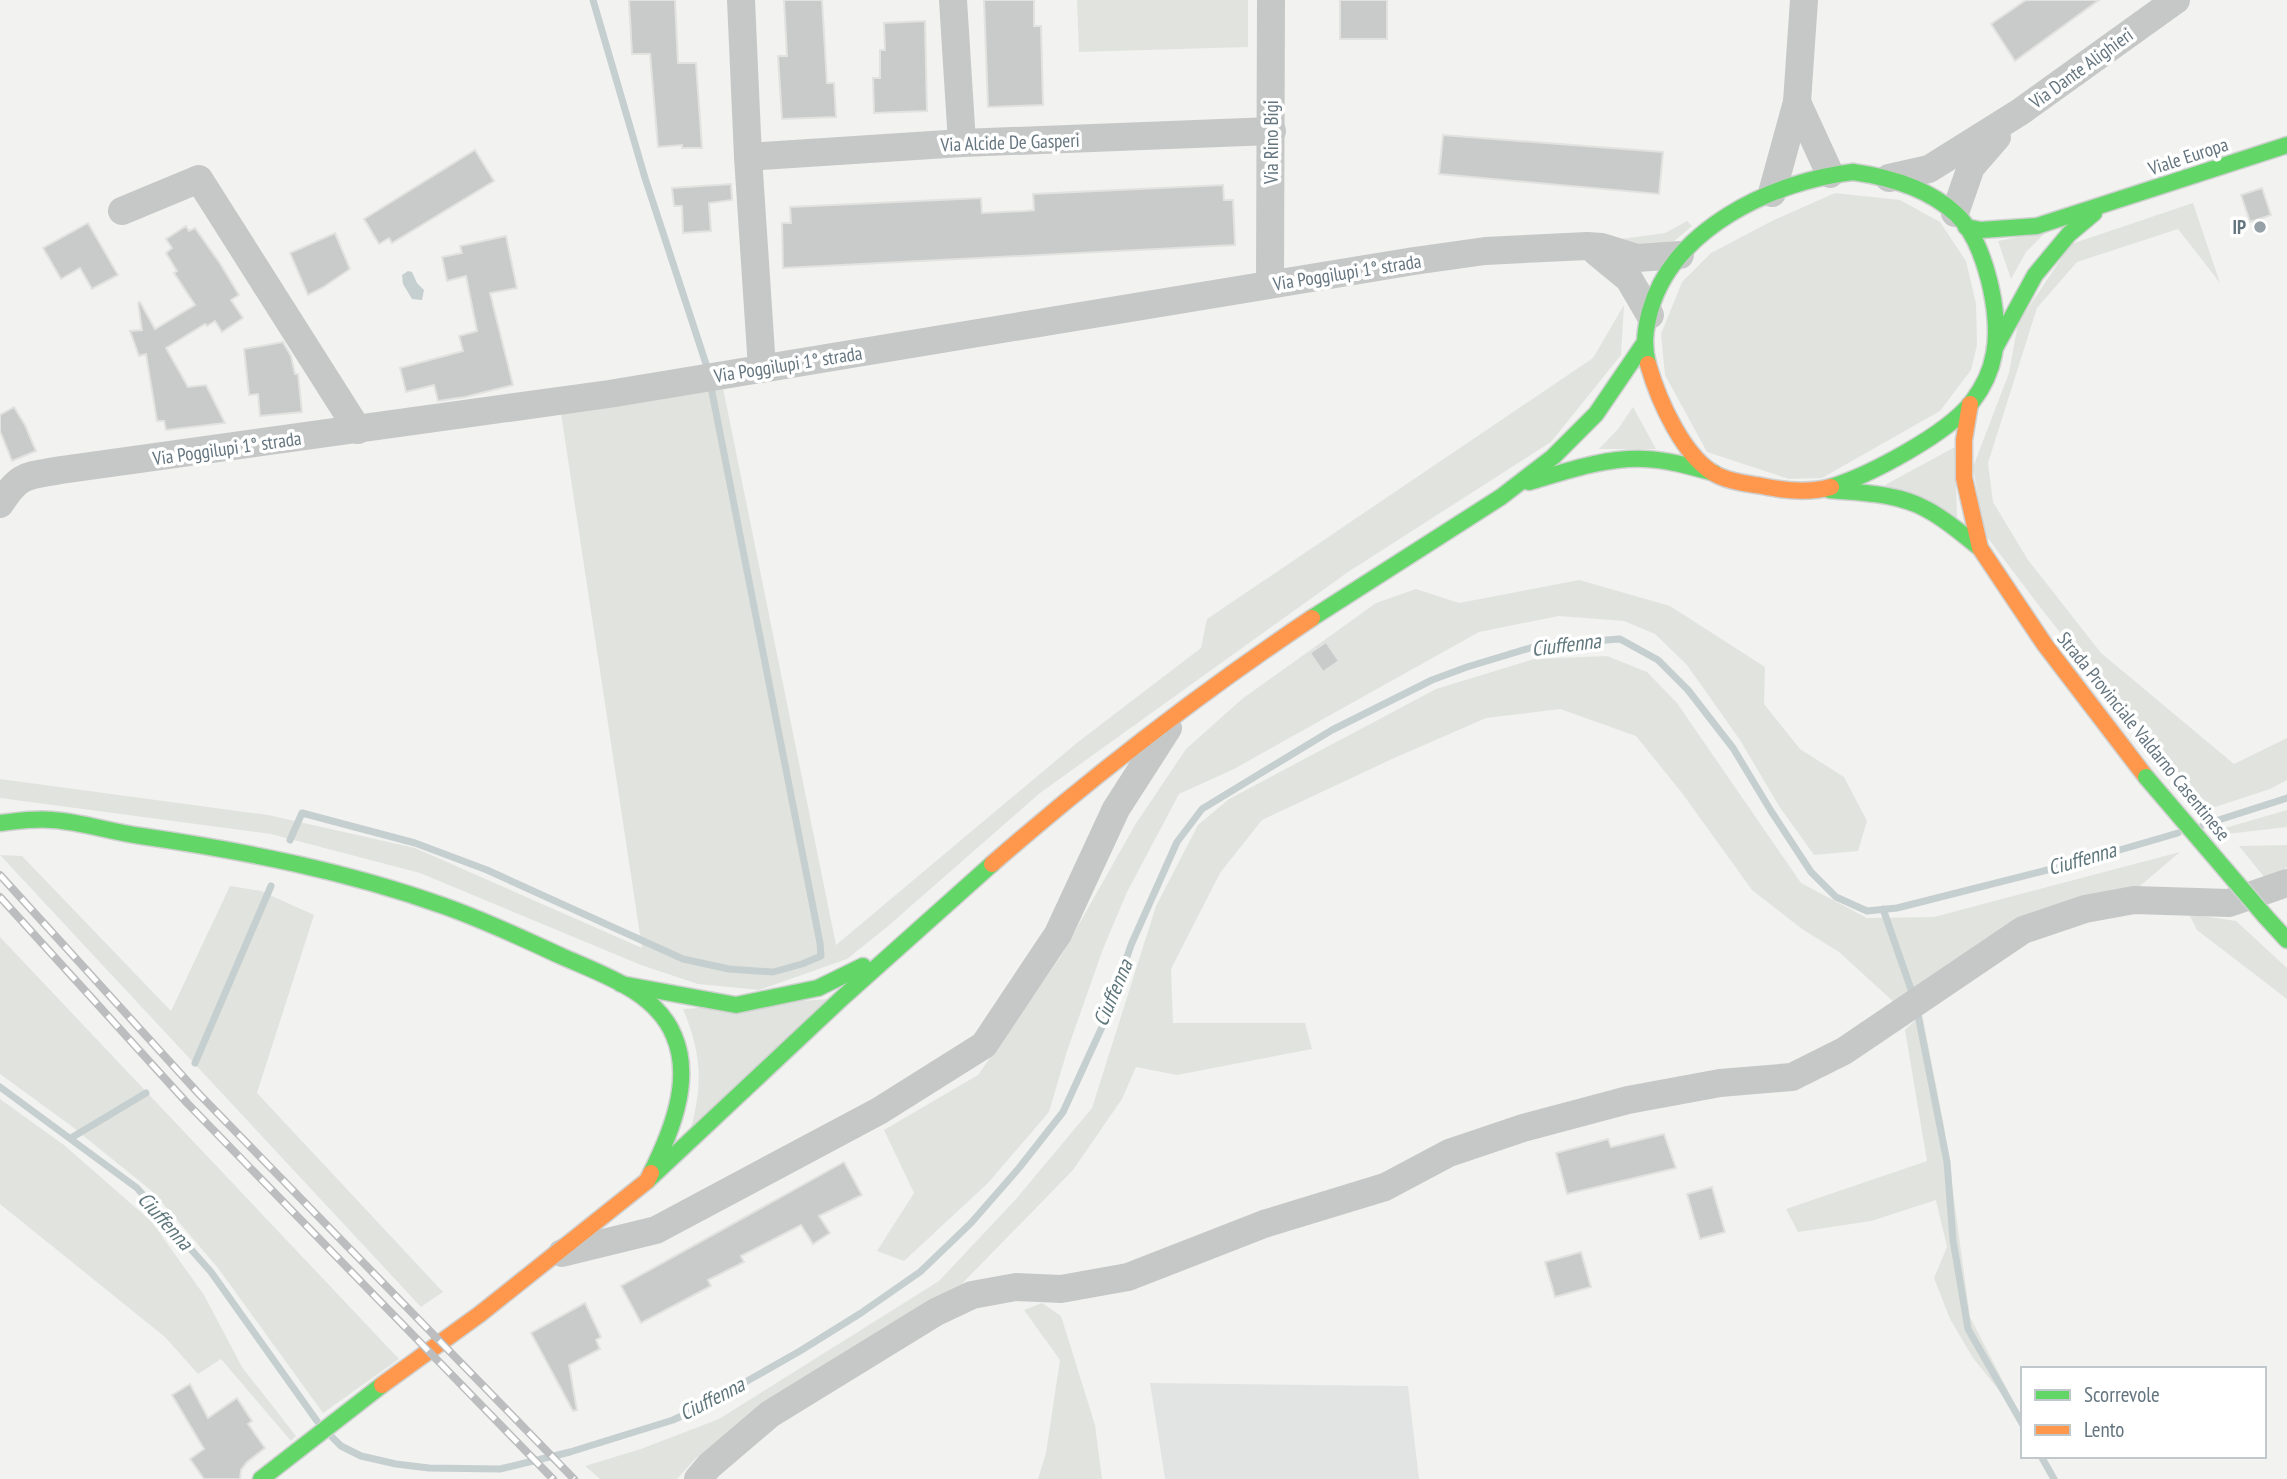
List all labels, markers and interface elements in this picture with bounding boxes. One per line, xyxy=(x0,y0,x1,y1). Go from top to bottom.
street label: Via Dante Alighieri xyxy=(2024,22,2138,114)
street label: Via Rino Bigi xyxy=(1259,100,1283,185)
street label: Via Alcide De Gasperi xyxy=(939,128,1080,156)
street label: Viale Europa xyxy=(2144,132,2231,180)
place label: IP xyxy=(2232,215,2246,239)
marker: IP xyxy=(2252,219,2268,235)
street label: Via Poggilupi 1° strada xyxy=(1270,248,1423,296)
street label: Via Poggilupi 1° strada xyxy=(711,340,864,388)
street label: Via Poggilupi 1° strada xyxy=(150,426,303,470)
water label: Ciuffenna xyxy=(1530,627,1604,662)
street label: Strada Provinciale Valdarno Casentinese xyxy=(2052,627,2236,845)
water label: Ciuffenna xyxy=(2045,836,2120,881)
water label: Ciuffenna xyxy=(1087,954,1139,1030)
water label: Ciuffenna xyxy=(132,1186,200,1257)
legend xyxy=(2021,1367,2266,1458)
water label: Ciuffenna xyxy=(675,1370,750,1426)
text: Scorrevole xyxy=(2084,1381,2160,1408)
text: Lento xyxy=(2084,1416,2124,1443)

